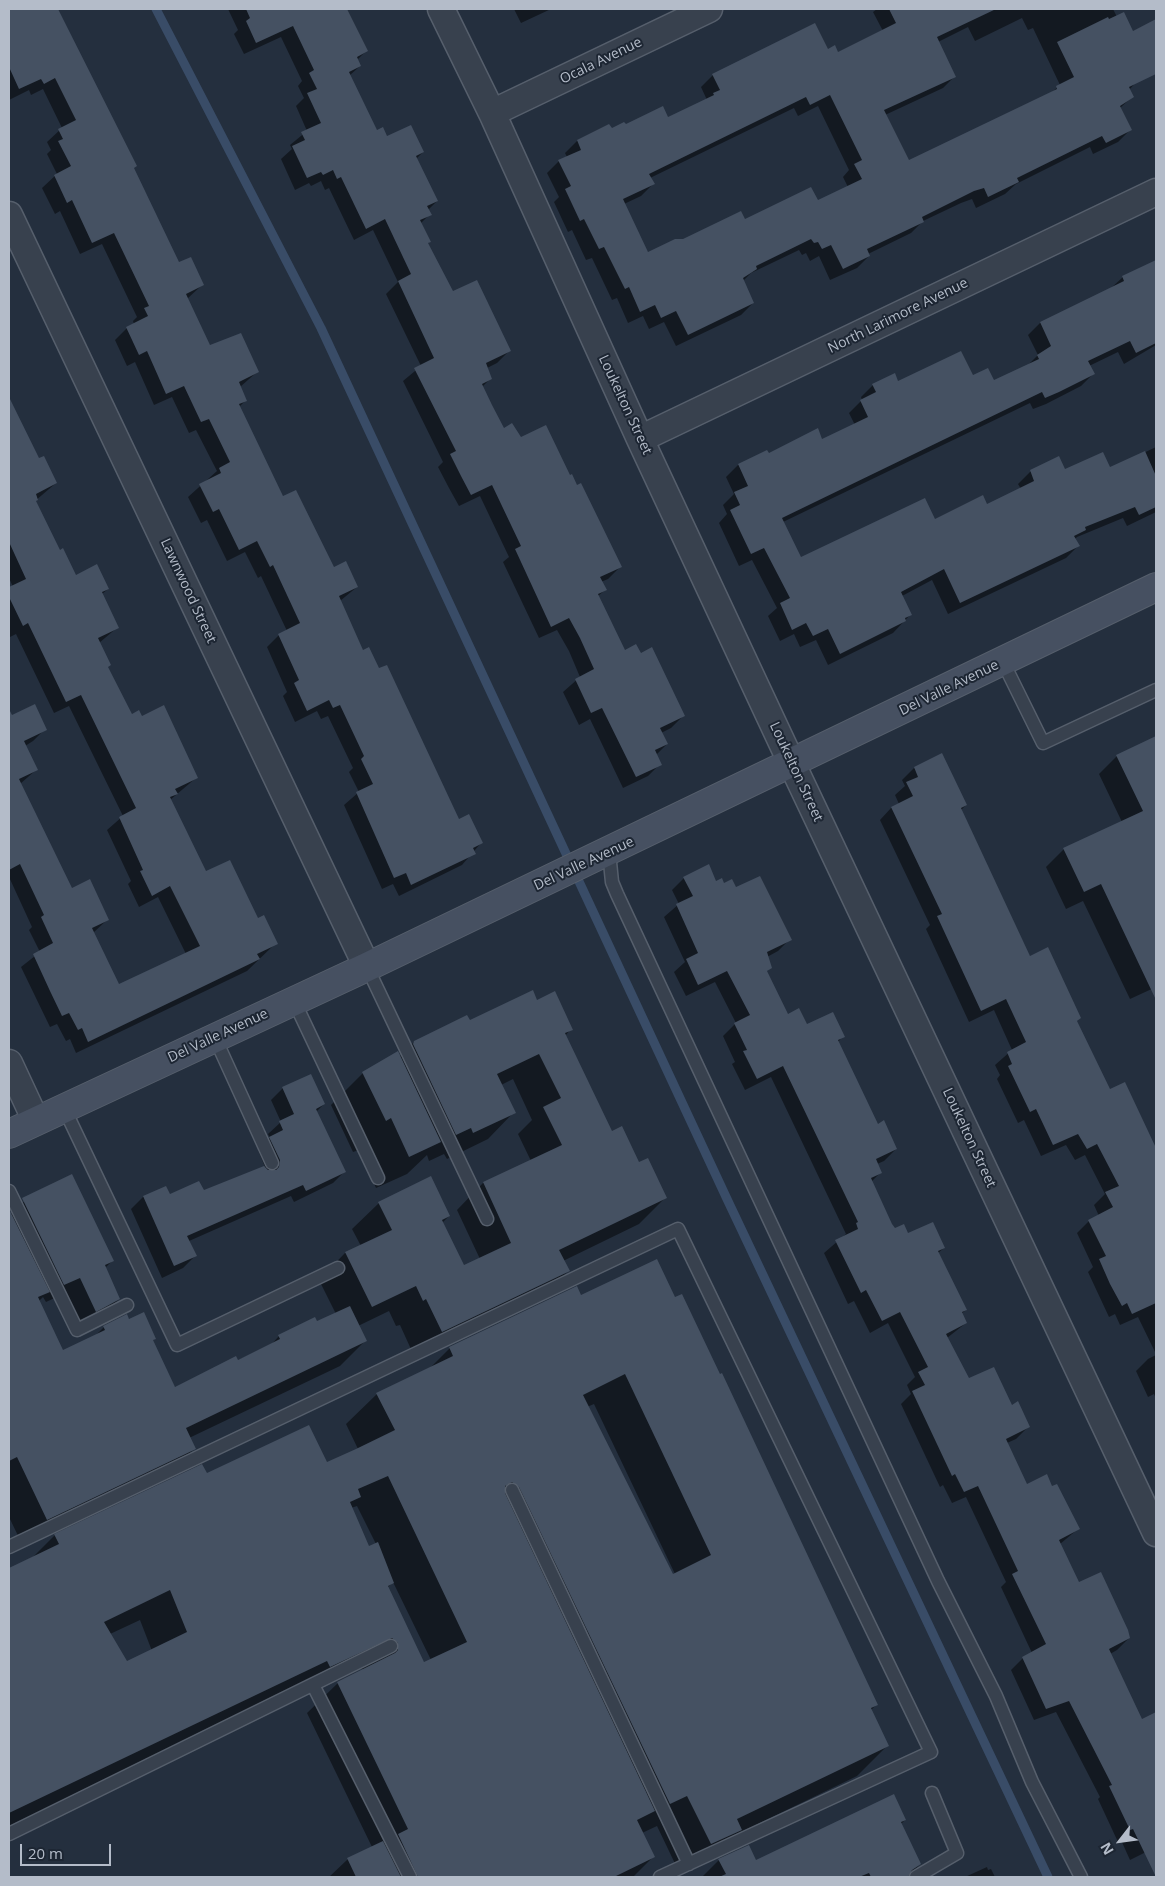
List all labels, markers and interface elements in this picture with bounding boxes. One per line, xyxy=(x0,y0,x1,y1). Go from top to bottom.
street label: Ocala Avenue xyxy=(557,34,645,88)
street label: North Larimore Avenue xyxy=(825,275,971,357)
street label: Loukelton Street xyxy=(595,353,655,457)
street label: Lawnwood Street xyxy=(156,536,220,646)
street label: Del Valle Avenue xyxy=(897,657,1001,719)
street label: Loukelton Street xyxy=(766,720,826,824)
street label: Del Valle Avenue xyxy=(531,833,637,895)
street label: Del Valle Avenue xyxy=(165,1005,271,1067)
street label: Loukelton Street xyxy=(939,1086,999,1190)
north arrow xyxy=(1095,1816,1145,1866)
scale bar xyxy=(22,1834,114,1866)
text: N xyxy=(1096,1839,1118,1858)
text: 20 m xyxy=(28,1843,63,1863)

